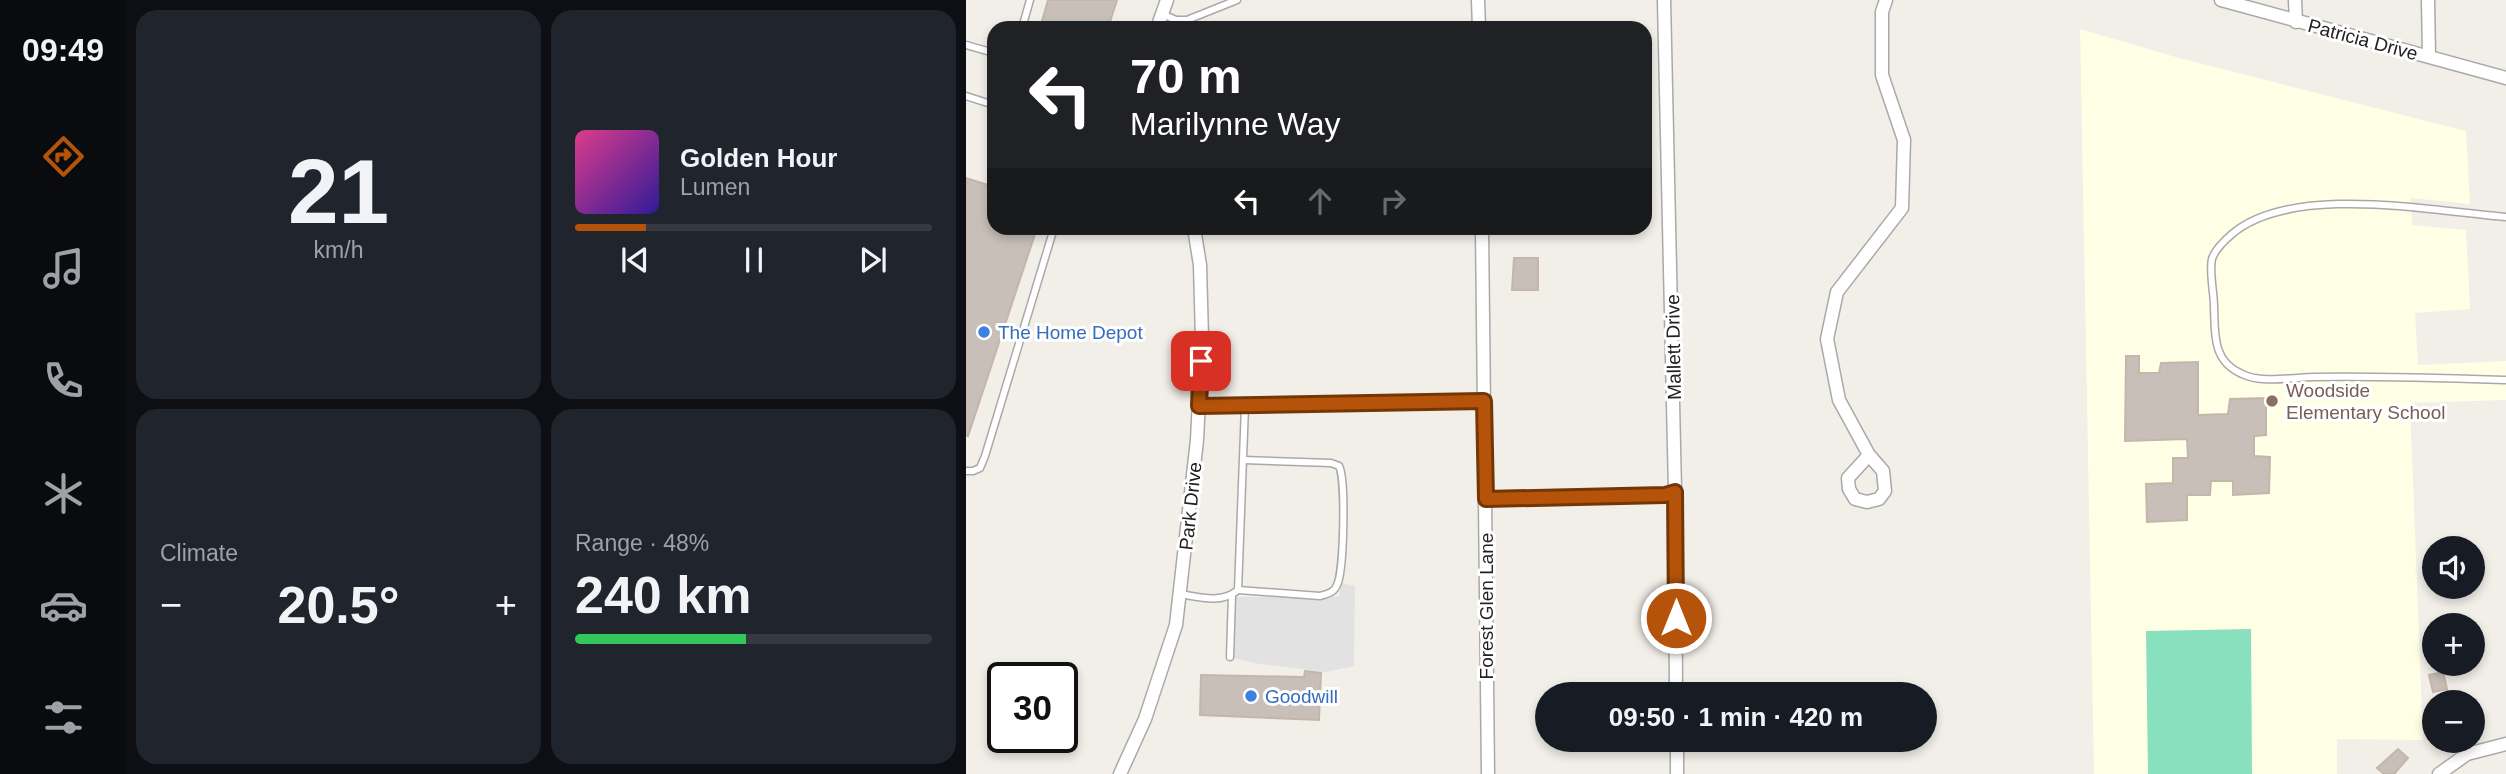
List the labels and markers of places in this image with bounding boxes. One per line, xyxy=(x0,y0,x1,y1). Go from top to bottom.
place label: The Home Depot xyxy=(998,322,1143,343)
marker: The Home Depot xyxy=(976,324,992,340)
pin xyxy=(1171,331,1231,391)
place label: Woodside Elementary School xyxy=(2286,380,2445,423)
marker: Woodside Elementary School xyxy=(2264,393,2280,409)
place label: Goodwill xyxy=(1265,686,1338,707)
marker: Goodwill xyxy=(1243,688,1259,704)

